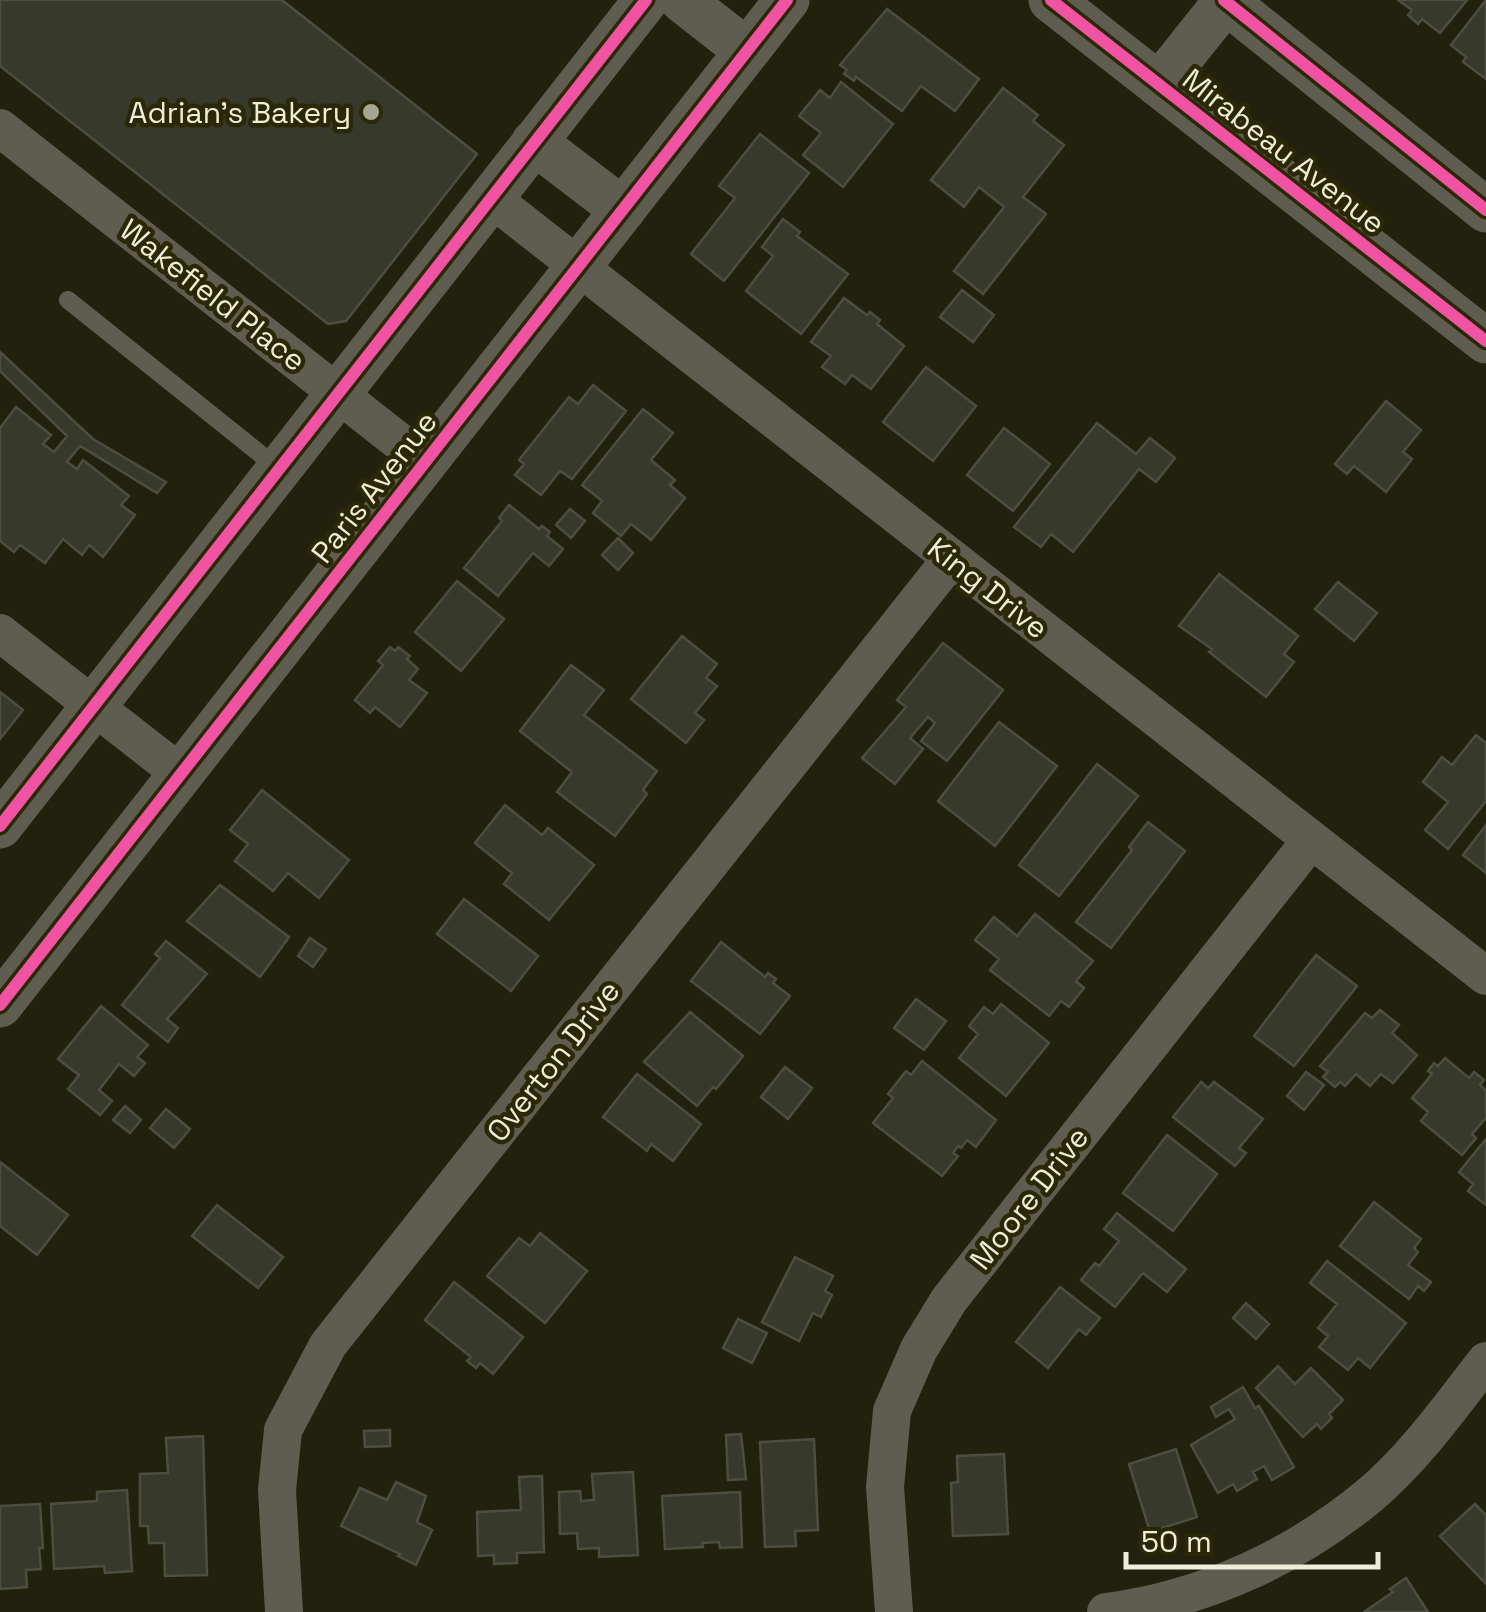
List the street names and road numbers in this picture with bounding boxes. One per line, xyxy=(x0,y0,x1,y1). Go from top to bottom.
street label: Mirabeau Avenue xyxy=(1175,60,1393,242)
street label: Wakefield Place xyxy=(112,210,314,380)
street label: Paris Avenue xyxy=(302,403,446,571)
street label: King Drive xyxy=(920,529,1056,647)
street label: Overton Drive xyxy=(478,972,628,1150)
street label: Moore Drive xyxy=(961,1119,1097,1277)

